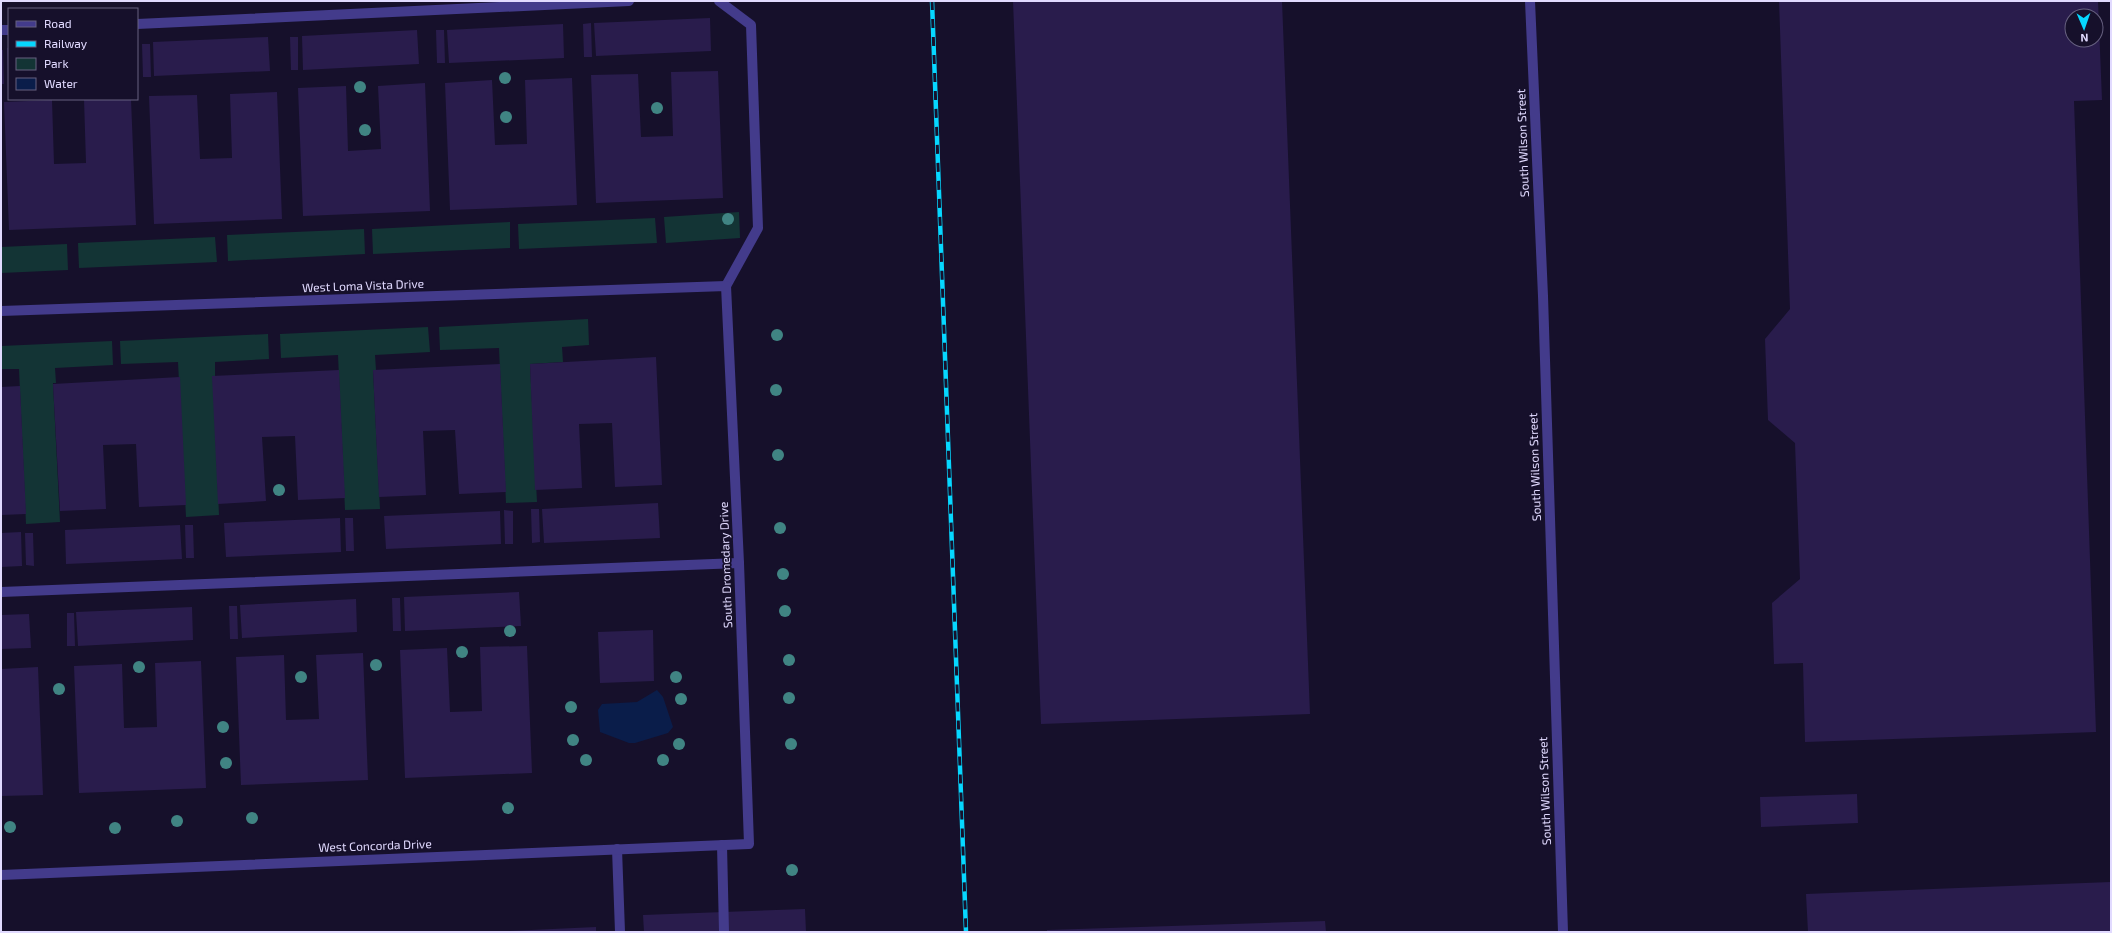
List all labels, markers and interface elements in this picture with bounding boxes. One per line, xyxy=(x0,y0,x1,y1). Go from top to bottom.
legend xyxy=(8,8,138,100)
north arrow xyxy=(2064,8,2104,48)
text: Road xyxy=(44,16,72,30)
text: N xyxy=(2080,32,2089,45)
text: Railway xyxy=(44,36,88,50)
text: Park xyxy=(44,56,69,70)
text: Water xyxy=(44,76,78,90)
street label: South Wilson Street xyxy=(1513,88,1531,197)
street label: West Loma Vista Drive xyxy=(302,276,424,294)
street label: South Wilson Street xyxy=(1525,412,1543,521)
street label: South Dromedary Drive xyxy=(716,502,734,629)
street label: South Wilson Street xyxy=(1535,736,1553,845)
street label: West Concorda Drive xyxy=(318,836,432,854)

